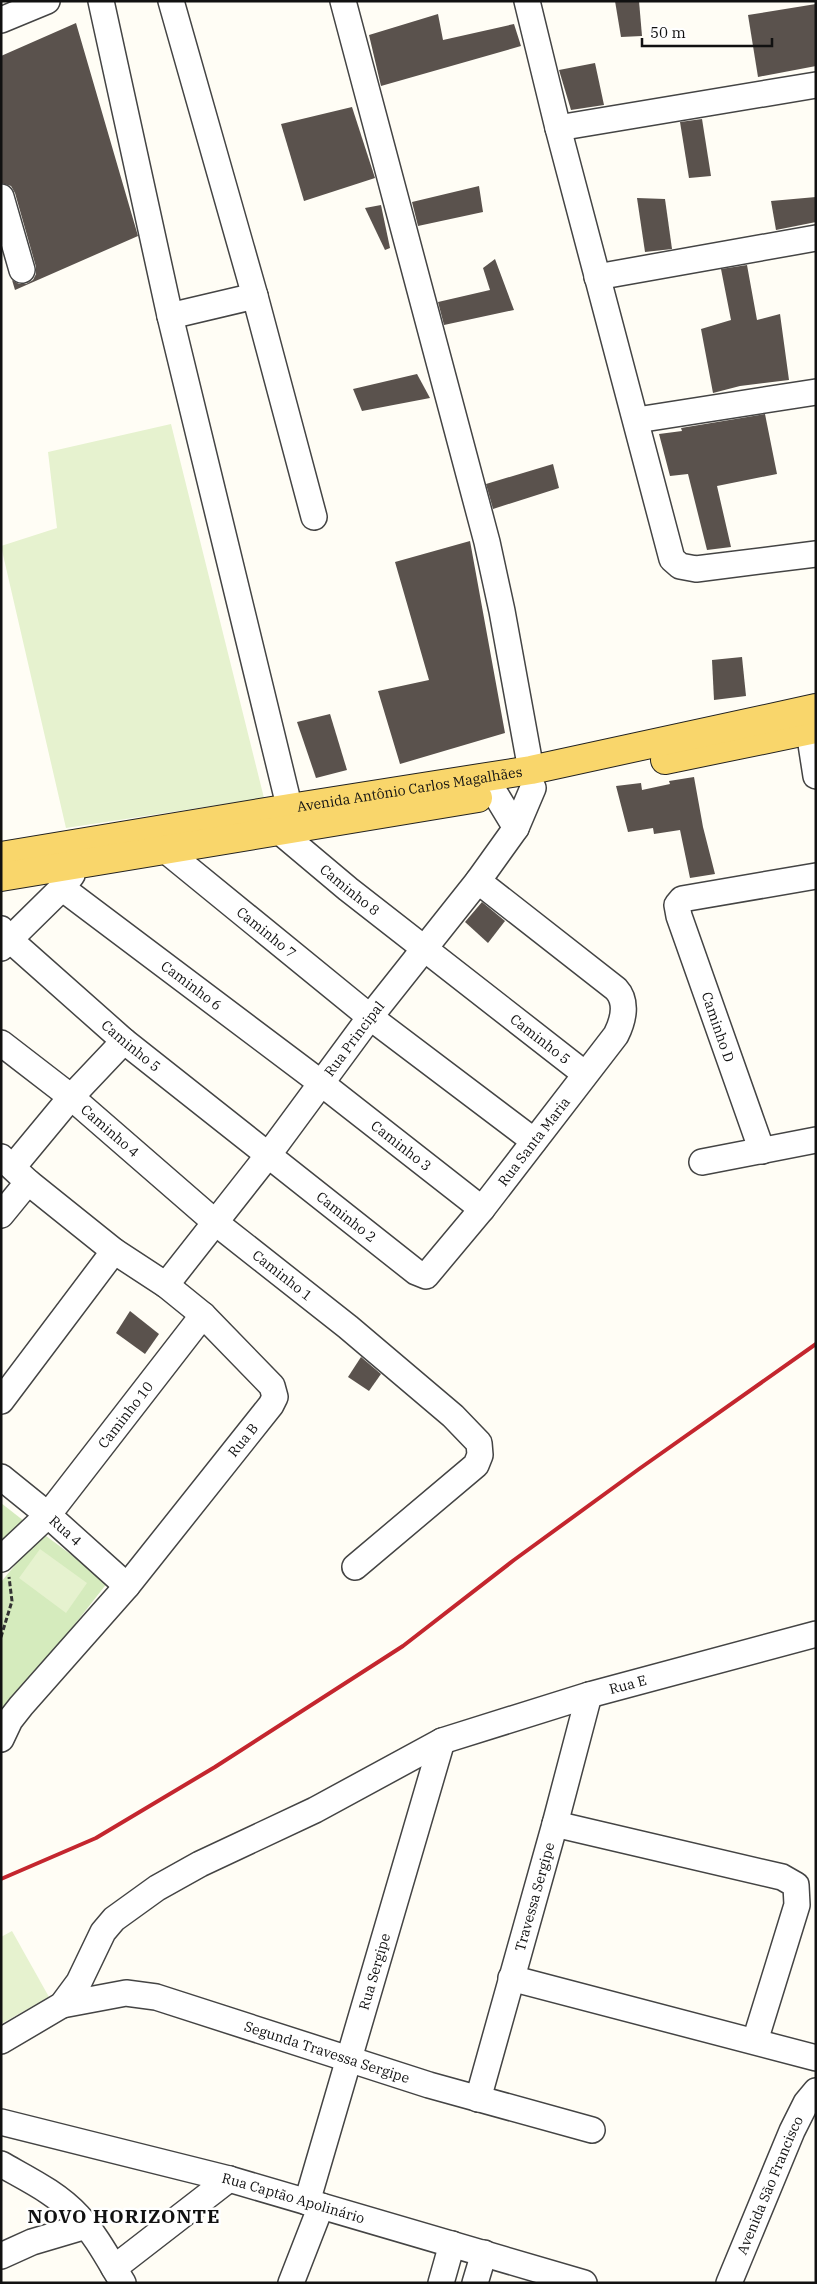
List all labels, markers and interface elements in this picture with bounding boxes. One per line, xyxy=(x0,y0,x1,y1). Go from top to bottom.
scale bar xyxy=(642,15,772,47)
text: 50 m xyxy=(650,23,686,42)
street label: Avenida Antônio Carlos Magalhães xyxy=(296,762,524,816)
street label: Caminho 8 xyxy=(316,860,383,919)
street label: Caminho 7 xyxy=(233,903,300,962)
street label: Caminho 6 xyxy=(157,957,225,1014)
street label: Caminho D xyxy=(698,990,738,1065)
street label: Rua Principal xyxy=(320,997,388,1080)
street label: Caminho 5 xyxy=(506,1010,574,1068)
street label: Caminho 5 xyxy=(98,1016,164,1076)
street label: Rua Santa Maria xyxy=(494,1093,574,1190)
street label: Caminho 4 xyxy=(77,1101,143,1161)
street label: Caminho 3 xyxy=(367,1117,435,1175)
street label: Caminho 2 xyxy=(313,1188,380,1246)
street label: Caminho 1 xyxy=(249,1246,316,1305)
street label: Caminho 10 xyxy=(94,1378,157,1452)
street label: Rua B xyxy=(224,1419,262,1461)
street label: Rua 4 xyxy=(46,1512,85,1550)
street label: Rua E xyxy=(607,1671,648,1698)
street label: Travessa Sergipe xyxy=(511,1840,558,1953)
street label: Rua Sergipe xyxy=(355,1931,394,2012)
street label: Segunda Travessa Sergipe xyxy=(242,2017,412,2087)
street label: Avenida São Francisco xyxy=(733,2113,807,2257)
street label: Rua Captão Apolinário xyxy=(220,2169,367,2227)
district label: NOVO HORIZONTE xyxy=(27,2204,221,2228)

